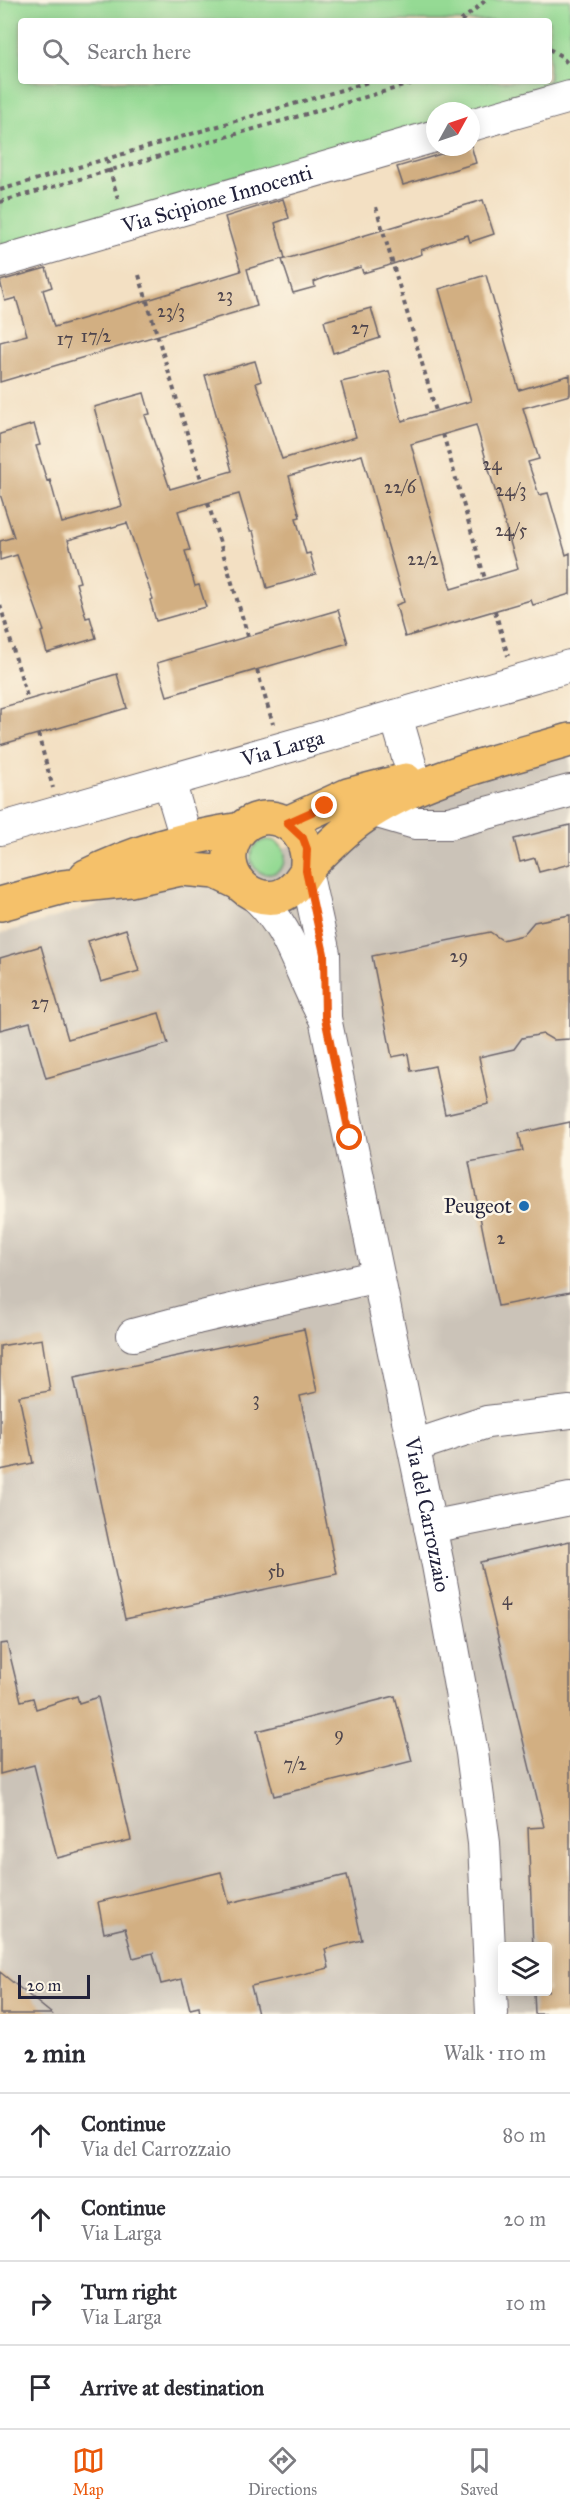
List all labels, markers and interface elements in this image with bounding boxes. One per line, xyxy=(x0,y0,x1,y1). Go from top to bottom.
search box xyxy=(18,18,552,84)
icon: search xyxy=(39,35,72,68)
text: Search here xyxy=(87,38,191,65)
north arrow xyxy=(426,102,480,156)
street label: Via Scipione Innocenti xyxy=(118,159,315,239)
house number: 23 xyxy=(217,284,233,306)
house number: 23/3 xyxy=(157,300,185,322)
house number: 27 xyxy=(351,317,369,339)
house number: 17/2 xyxy=(81,325,111,347)
house number: 17 xyxy=(57,328,73,350)
house number: 24 xyxy=(483,453,502,475)
house number: 22/6 xyxy=(384,476,417,498)
house number: 24/3 xyxy=(496,479,526,501)
house number: 24/5 xyxy=(495,519,528,541)
house number: 22/2 xyxy=(407,548,439,570)
street label: Via Larga xyxy=(237,724,327,773)
route end xyxy=(311,792,337,818)
house number: 29 xyxy=(450,945,468,967)
house number: 27 xyxy=(31,992,49,1014)
route start xyxy=(336,1124,362,1150)
place label: Peugeot xyxy=(444,1193,513,1219)
marker: Peugeot xyxy=(517,1199,531,1213)
house number: 2 xyxy=(497,1227,506,1249)
house number: 3 xyxy=(252,1388,260,1410)
street label: Via del Carrozzaio xyxy=(399,1434,456,1594)
house number: 5b xyxy=(267,1560,285,1582)
house number: 4 xyxy=(502,1588,513,1610)
house number: 9 xyxy=(334,1723,344,1745)
house number: 7/2 xyxy=(283,1753,307,1775)
map controls xyxy=(498,1942,552,1996)
button: layers xyxy=(498,1942,552,1996)
scale bar xyxy=(18,1972,90,2000)
text: 20 m xyxy=(27,1976,61,1995)
text: 2 min xyxy=(24,2037,85,2069)
text: Walk · 110 m xyxy=(443,2041,546,2065)
text: Continue xyxy=(81,2110,166,2137)
icon: ahead xyxy=(24,2119,57,2152)
text: 80 m xyxy=(503,2123,546,2147)
text: Via del Carrozzaio xyxy=(81,2137,231,2161)
text: Continue xyxy=(81,2194,166,2221)
icon: ahead xyxy=(24,2203,57,2236)
text: 20 m xyxy=(503,2207,546,2231)
text: Via Larga xyxy=(81,2221,162,2245)
text: Turn right xyxy=(81,2278,177,2305)
icon: right xyxy=(24,2287,57,2320)
text: 10 m xyxy=(505,2291,546,2315)
text: Via Larga xyxy=(81,2305,162,2329)
icon: arrive xyxy=(24,2371,57,2404)
text: Arrive at destination xyxy=(81,2374,264,2401)
tab: Map xyxy=(72,2444,105,2499)
tab: Directions xyxy=(248,2444,317,2499)
tab: Saved xyxy=(460,2444,498,2499)

